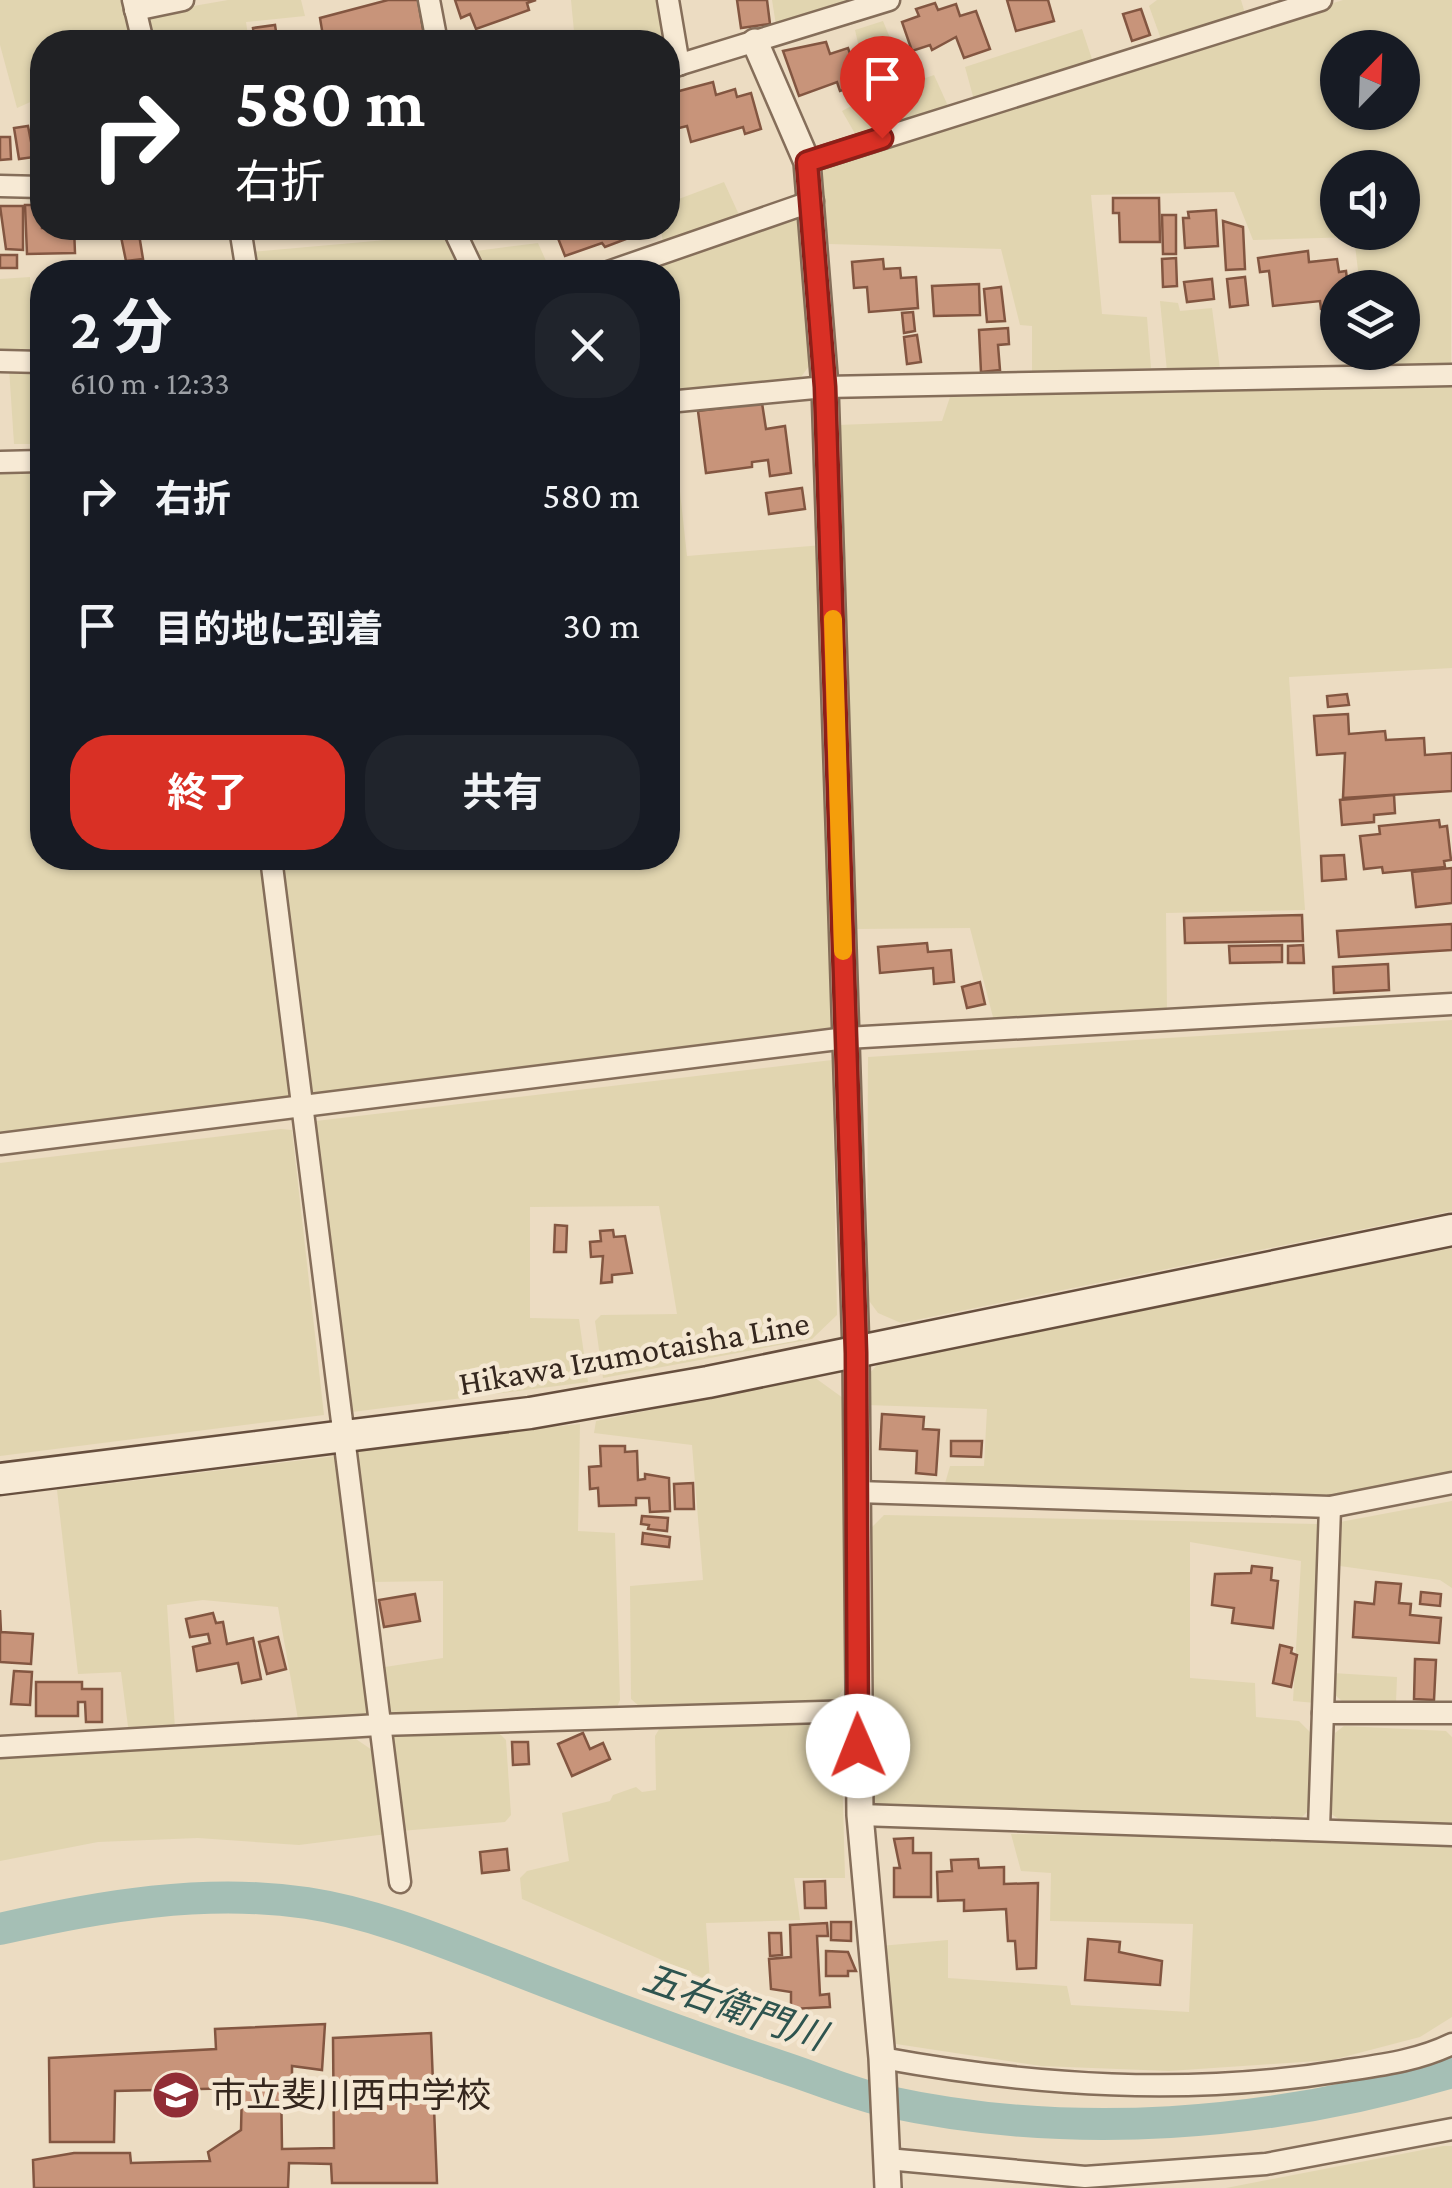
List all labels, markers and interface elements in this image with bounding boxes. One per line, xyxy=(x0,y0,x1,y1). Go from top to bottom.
north arrow xyxy=(1320,30,1420,130)
map controls xyxy=(1320,30,1420,370)
pin xyxy=(840,36,925,139)
icon: arrive xyxy=(855,51,910,106)
text: 580 m xyxy=(235,63,425,141)
icon: right xyxy=(70,70,200,200)
button: sound xyxy=(1320,150,1420,250)
text: 右折 xyxy=(235,157,325,207)
button: layers xyxy=(1320,270,1420,370)
button: close xyxy=(535,293,640,398)
text: 2 分 xyxy=(70,294,172,361)
text: 610 m · 12:33 xyxy=(70,365,230,401)
icon: right xyxy=(70,468,125,523)
text: 580 m xyxy=(542,474,640,516)
text: 右折 xyxy=(155,478,231,520)
icon: arrive xyxy=(70,598,125,653)
text: 30 m xyxy=(563,604,640,646)
text: 目的地に到着 xyxy=(155,608,383,650)
button: 終了 xyxy=(70,735,345,850)
button: 共有 xyxy=(365,735,640,850)
street label: Hikawa Izumotaisha Line xyxy=(456,1303,812,1403)
position arrow xyxy=(806,1694,910,1798)
water label: 五右衛門川 xyxy=(637,1956,834,2059)
school or university icon: 市立斐川西中学校 xyxy=(150,2069,202,2121)
place label: 市立斐川西中学校 xyxy=(211,2076,491,2115)

